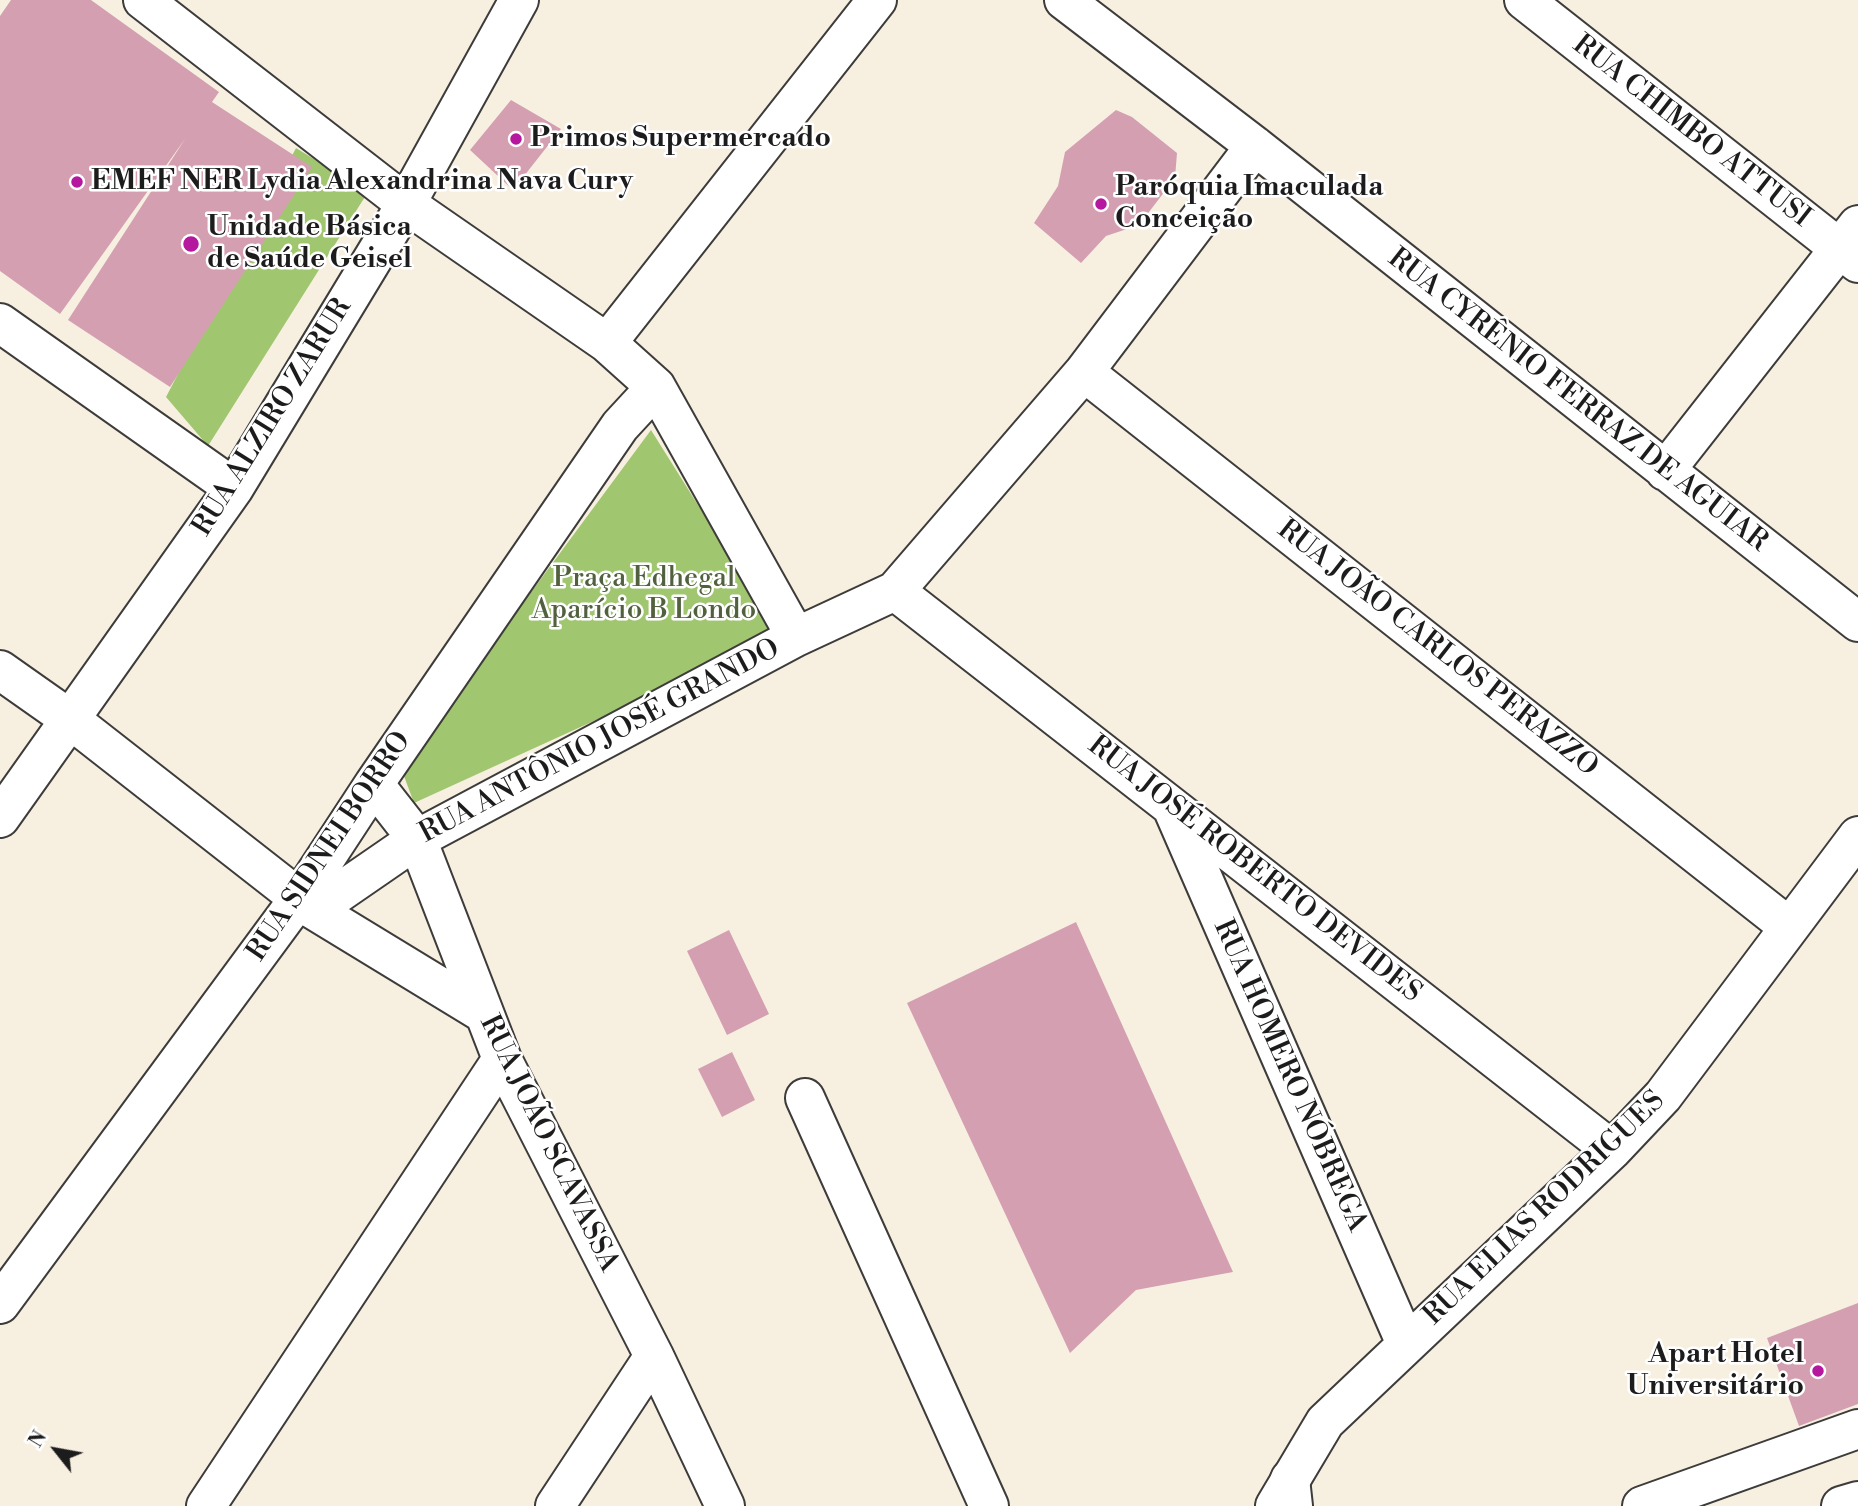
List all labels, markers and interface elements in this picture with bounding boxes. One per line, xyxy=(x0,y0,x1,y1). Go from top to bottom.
street label: RUA CHIMBO ATTUSI xyxy=(1565,29,1817,235)
place label: Primos Supermercado xyxy=(530,122,831,156)
marker: Primos Supermercado xyxy=(508,131,524,147)
place label: EMEF NER Lydia Alexandrina Nava Cury xyxy=(91,165,633,199)
place label: Paróquia Imaculada Conceição xyxy=(1115,171,1383,237)
marker: EMEF NER Lydia Alexandrina Nava Cury xyxy=(69,174,85,190)
marker: Paróquia Imaculada Conceição xyxy=(1093,196,1109,212)
place label: Unidade Básica de Saúde Geisel xyxy=(207,211,412,277)
marker: Unidade Básica de Saúde Geisel xyxy=(181,234,201,254)
street label: RUA CYRÊNIO FERRAZ DE AGUIAR xyxy=(1380,242,1774,560)
street label: RUA ALZIRO ZARUR xyxy=(186,293,360,543)
street label: RUA JOÃO CARLOS PERAZZO xyxy=(1270,513,1604,785)
park label: Praça Edhegal Aparício B Londo xyxy=(532,562,756,628)
street label: RUA ANTÔNIO JOSÉ GRANDO xyxy=(414,633,786,851)
street label: RUA SIDNEI BORRO xyxy=(241,726,419,968)
street label: RUA JOSÉ ROBERTO DEVIDES xyxy=(1081,729,1427,1011)
street label: RUA HOMERO NÓBREGA xyxy=(1205,915,1373,1237)
street label: RUA JOÃO SCAVASSA xyxy=(471,1010,625,1278)
street label: RUA ELIAS RODRIGUES xyxy=(1417,1085,1673,1333)
place label: Apart Hotel Universitário xyxy=(1627,1338,1804,1404)
marker: Apart Hotel Universitário xyxy=(1810,1363,1826,1379)
north arrow xyxy=(21,1415,91,1485)
text: N xyxy=(24,1427,52,1452)

